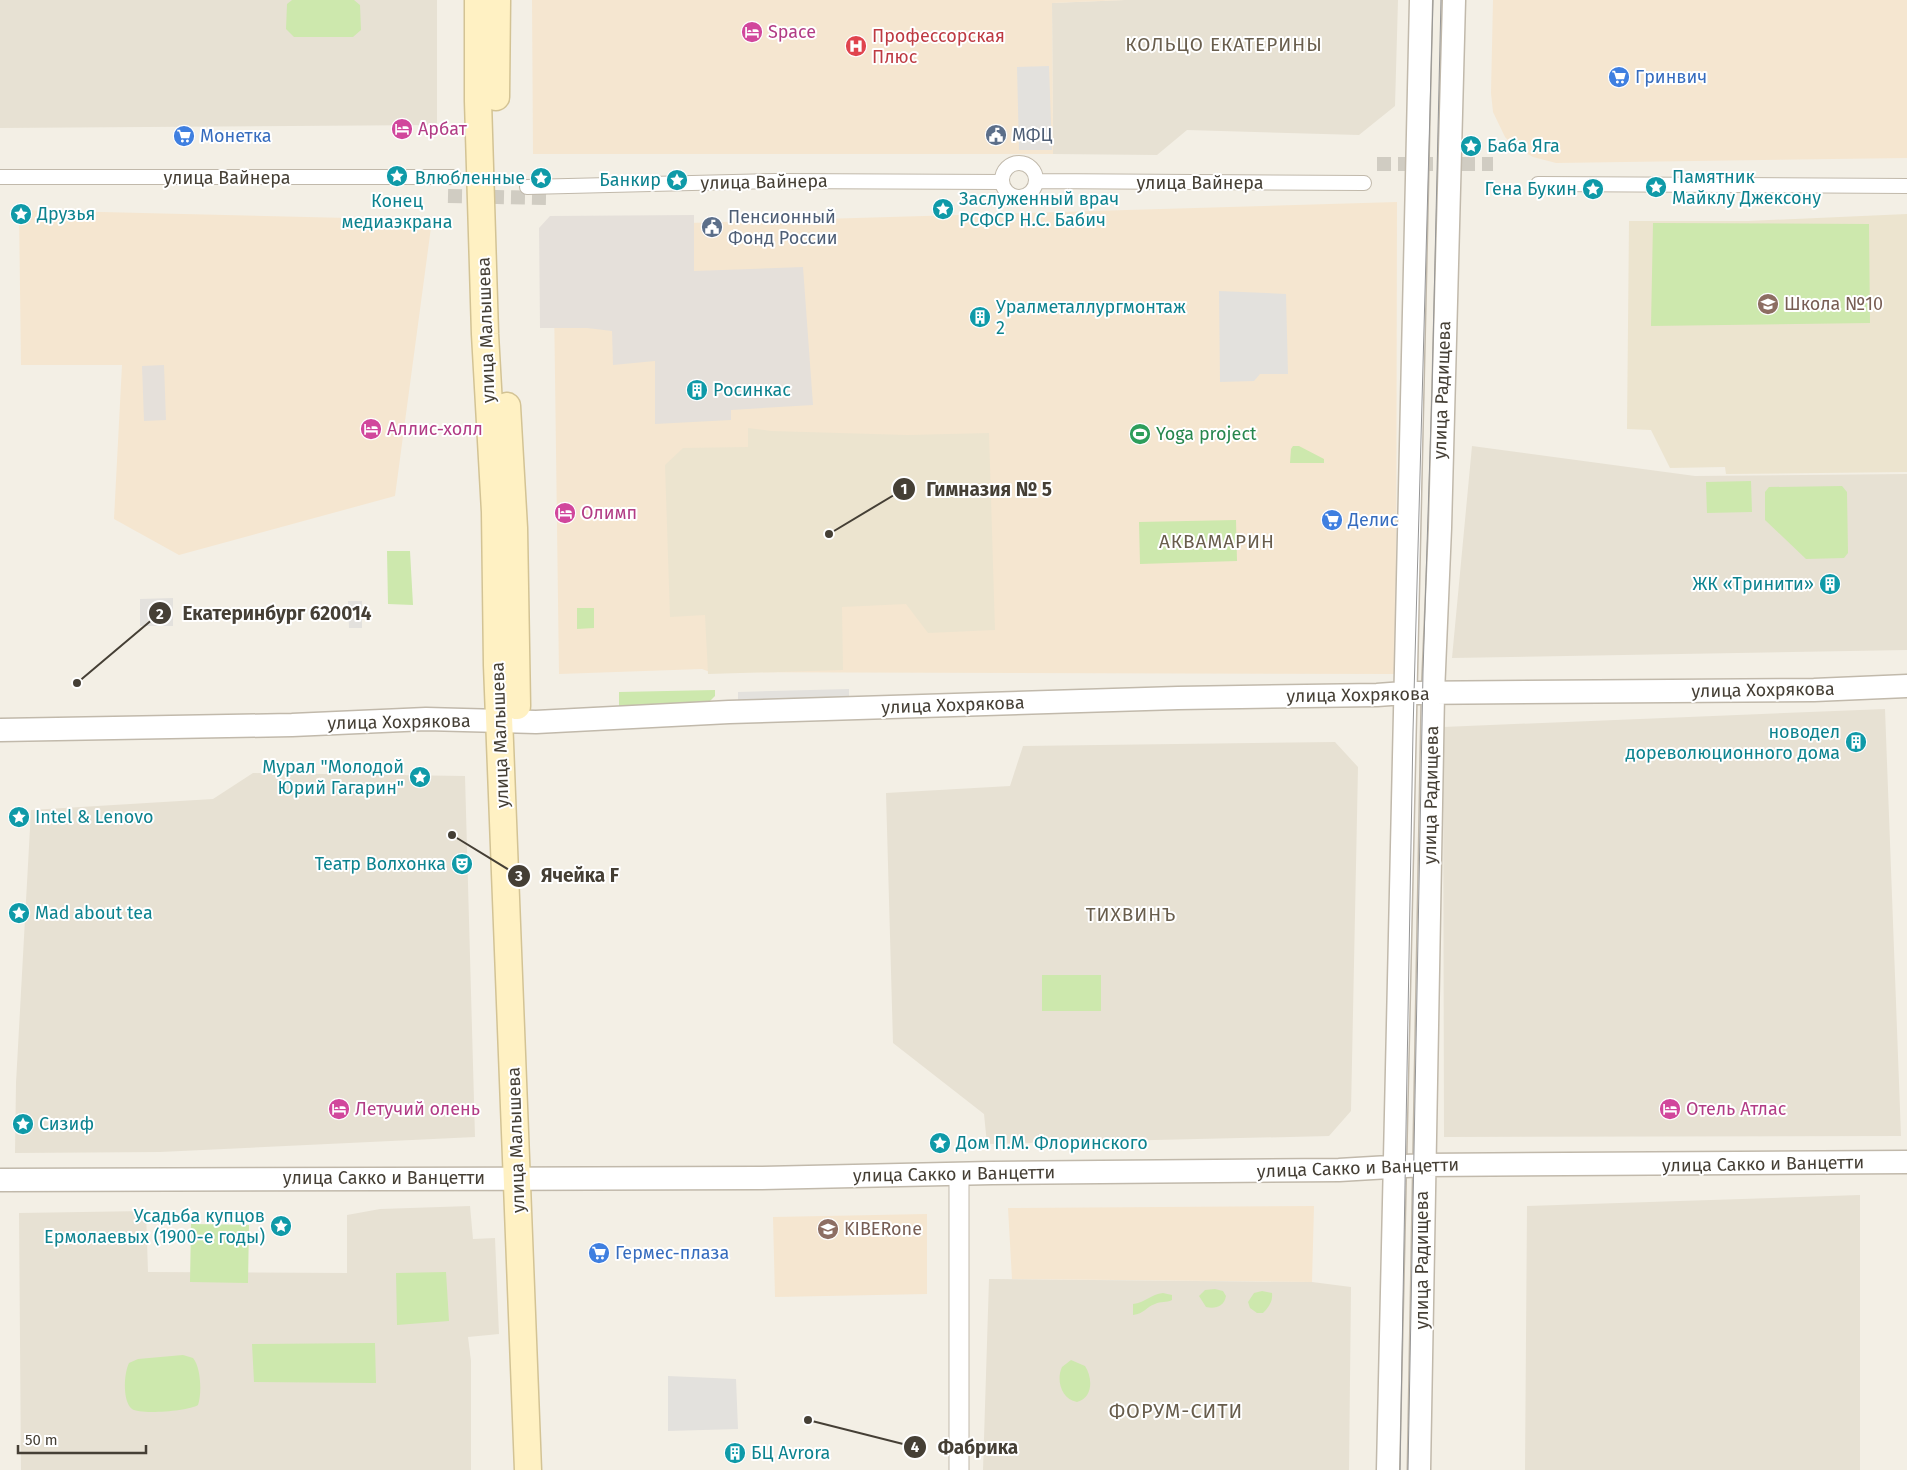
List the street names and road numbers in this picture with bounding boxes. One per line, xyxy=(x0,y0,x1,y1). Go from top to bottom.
street label: улица Вайнера xyxy=(163,167,291,189)
street label: улица Вайнера xyxy=(700,170,828,194)
street label: улица Вайнера xyxy=(1136,172,1264,194)
street label: улица Малышева xyxy=(472,257,500,403)
street label: улица Радищева xyxy=(1429,320,1455,460)
street label: улица Малышева xyxy=(486,662,514,808)
street label: улица Хохрякова xyxy=(1691,678,1835,702)
street label: улица Хохрякова xyxy=(1286,683,1430,707)
street label: улица Хохрякова xyxy=(881,692,1025,718)
street label: улица Хохрякова xyxy=(327,710,471,734)
street label: улица Радищева xyxy=(1419,725,1443,865)
street label: улица Малышева xyxy=(502,1067,530,1213)
street label: улица Сакко и Ванцетти xyxy=(1662,1151,1864,1177)
street label: улица Сакко и Ванцетти xyxy=(1257,1153,1459,1183)
street label: улица Сакко и Ванцетти xyxy=(853,1161,1055,1187)
street label: улица Сакко и Ванцетти xyxy=(283,1167,485,1189)
street label: улица Радищева xyxy=(1411,1191,1433,1329)

